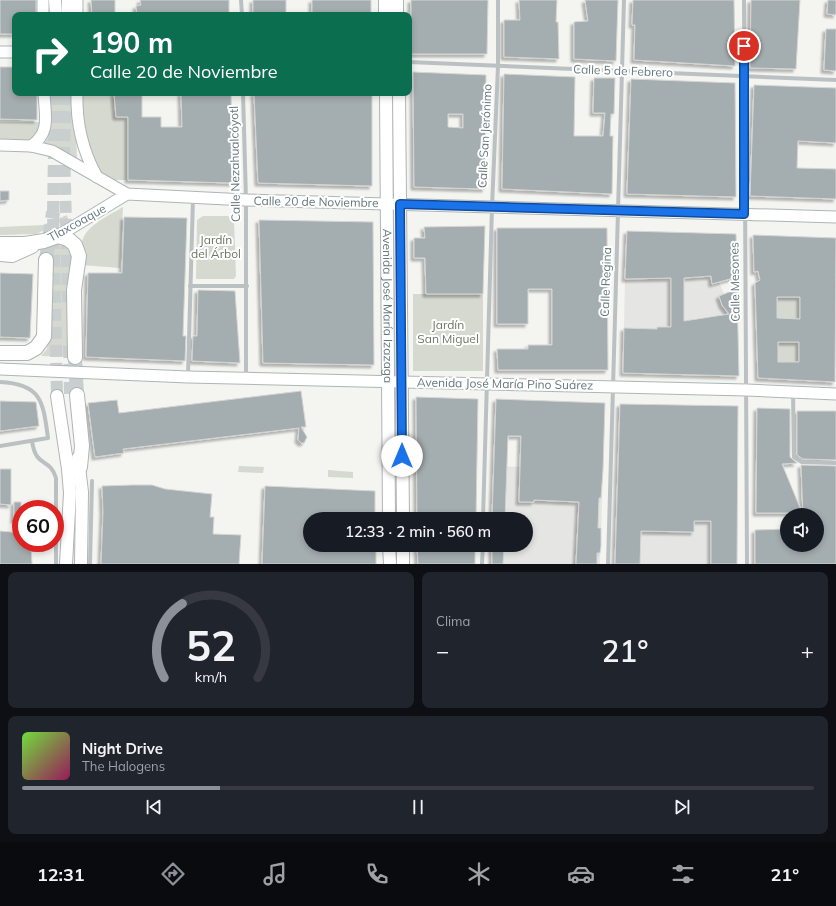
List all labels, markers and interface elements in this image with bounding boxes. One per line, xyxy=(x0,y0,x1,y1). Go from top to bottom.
text: 190 m xyxy=(90,25,173,60)
icon: right xyxy=(24,28,76,80)
pin xyxy=(727,29,761,63)
icon: arrive xyxy=(733,35,755,57)
text: Calle 20 de Noviembre xyxy=(90,60,278,83)
street label: Calle 5 de Febrero xyxy=(573,61,673,80)
street label: Calle San Jerónimo xyxy=(474,83,495,188)
street label: Calle Nezahualcóyotl xyxy=(226,106,243,222)
street label: Calle 20 de Noviembre xyxy=(253,193,379,210)
street label: Tlaxcoaque xyxy=(45,200,108,245)
street label: Avenida José María Izazaga xyxy=(380,229,396,383)
park label: Jardín del Árbol xyxy=(191,232,241,261)
street label: Calle Mesones xyxy=(726,242,743,322)
street label: Calle Regina xyxy=(597,247,614,317)
park label: Jardín San Miguel xyxy=(417,317,479,346)
street label: Avenida José María Pino Suárez xyxy=(417,374,593,393)
position arrow xyxy=(381,435,423,477)
speed limit sign: 60 xyxy=(12,500,64,552)
map controls xyxy=(780,508,824,552)
button: sound xyxy=(780,508,824,552)
text: 12:33 · 2 min · 560 m xyxy=(345,522,491,541)
text: Clima xyxy=(436,613,470,629)
text: 52 xyxy=(186,619,236,671)
text: 21° xyxy=(601,632,649,670)
text: − xyxy=(436,637,449,665)
text: + xyxy=(801,637,814,665)
text: km/h xyxy=(195,668,227,686)
text: Night Drive xyxy=(82,739,163,758)
text: The Halogens xyxy=(82,758,165,774)
icon: previous xyxy=(143,796,165,818)
icon: pause xyxy=(407,796,429,818)
icon: next xyxy=(671,796,693,818)
icon: directions xyxy=(159,860,187,888)
icon: music xyxy=(261,860,289,888)
icon: phone xyxy=(363,860,391,888)
icon: climate xyxy=(465,860,493,888)
icon: car xyxy=(567,860,595,888)
icon: filters xyxy=(669,860,697,888)
text: 12:31 xyxy=(37,863,85,886)
text: 21° xyxy=(771,863,799,886)

